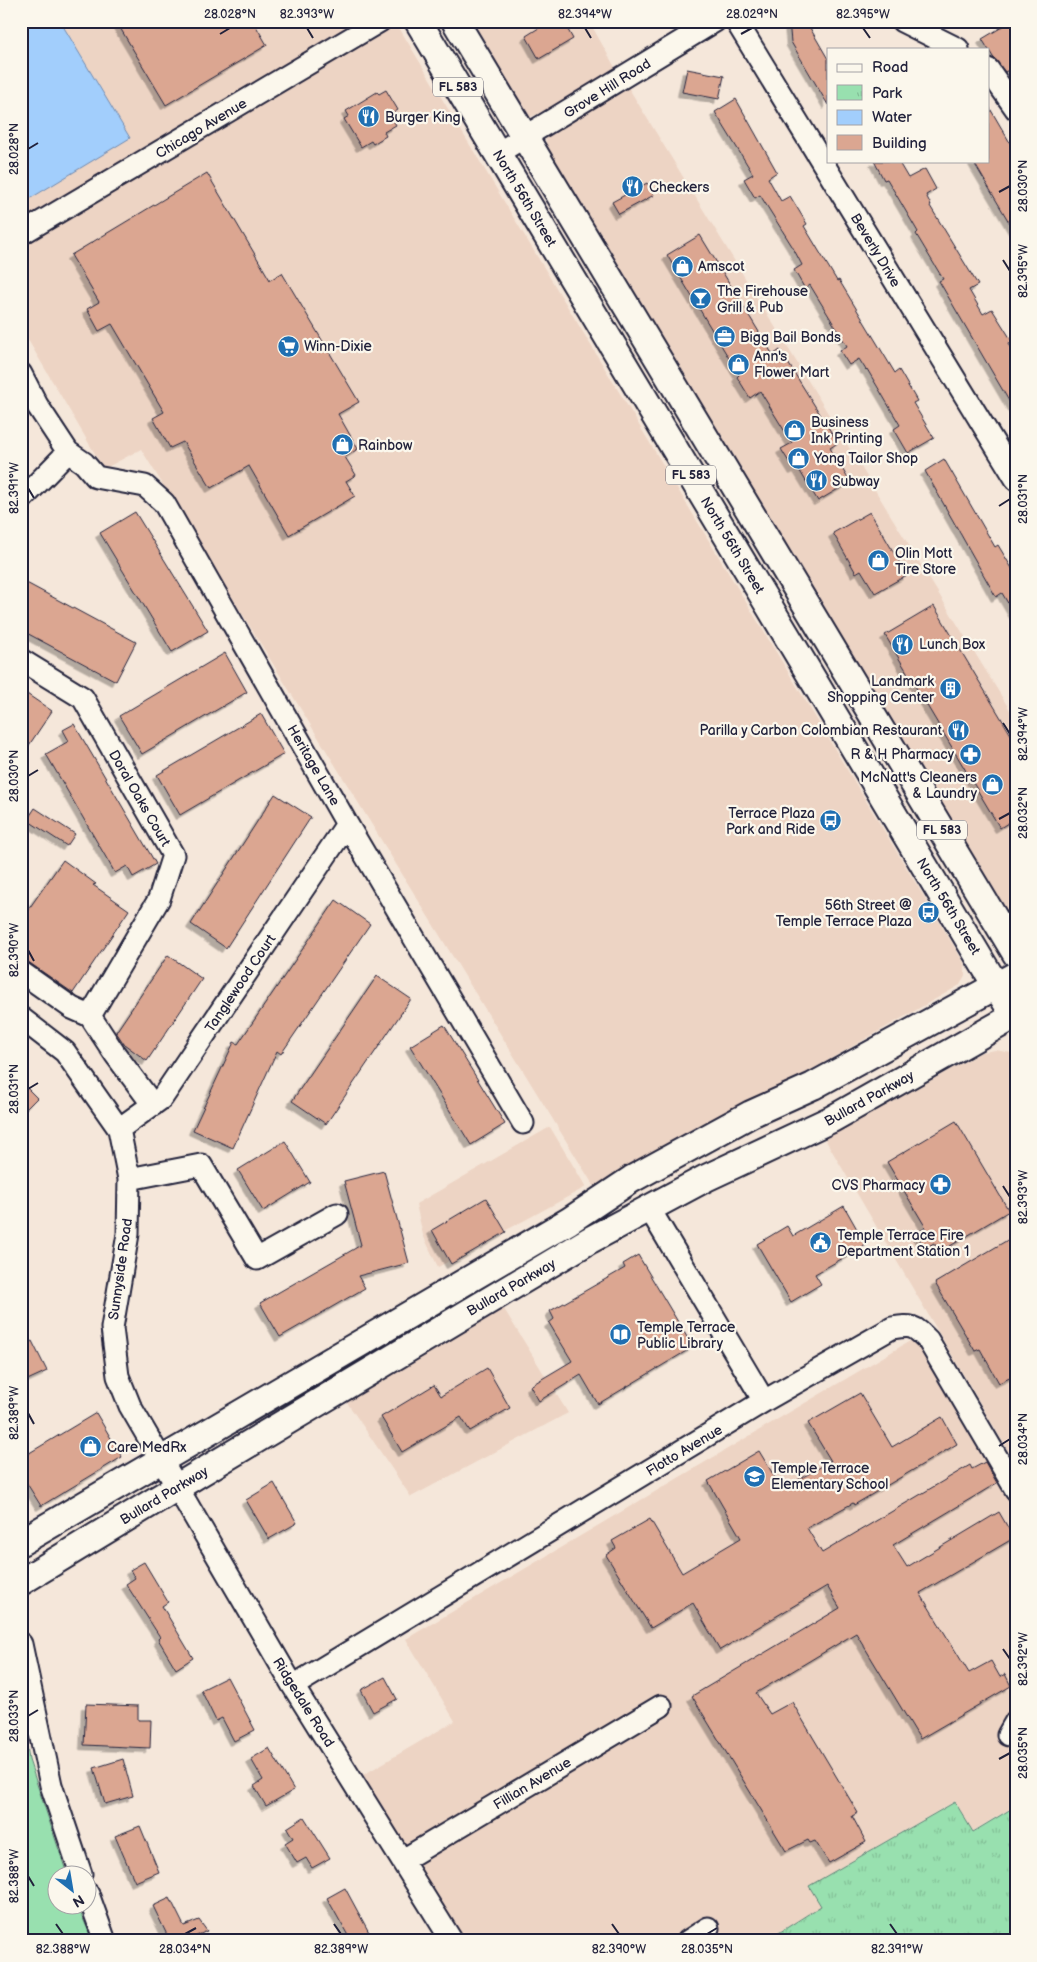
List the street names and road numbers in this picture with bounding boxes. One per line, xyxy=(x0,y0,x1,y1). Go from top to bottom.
street label: Grove Hill Road xyxy=(561,55,654,122)
road number: FL 583 xyxy=(433,77,483,96)
street label: Chicago Avenue xyxy=(153,95,250,162)
street label: North 56th Street xyxy=(489,147,561,250)
street label: Beverly Drive xyxy=(847,210,904,290)
road number: FL 583 xyxy=(666,466,716,484)
street label: North 56th Street xyxy=(697,494,769,597)
street label: Heritage Lane xyxy=(284,722,344,809)
street label: Doral Oaks Court xyxy=(105,747,174,850)
road number: FL 583 xyxy=(917,820,967,840)
street label: North 56th Street xyxy=(913,855,985,958)
street label: Tanglewood Court xyxy=(201,931,280,1035)
street label: Bullard Parkway xyxy=(822,1067,918,1130)
street label: Sunnyside Road xyxy=(105,1217,136,1321)
street label: Bullard Parkway xyxy=(464,1255,559,1320)
street label: Flotto Avenue xyxy=(643,1421,726,1480)
street label: Bullard Parkway xyxy=(117,1462,212,1528)
street label: Ridgedale Road xyxy=(269,1654,338,1750)
street label: Fillian Avenue xyxy=(490,1754,574,1813)

